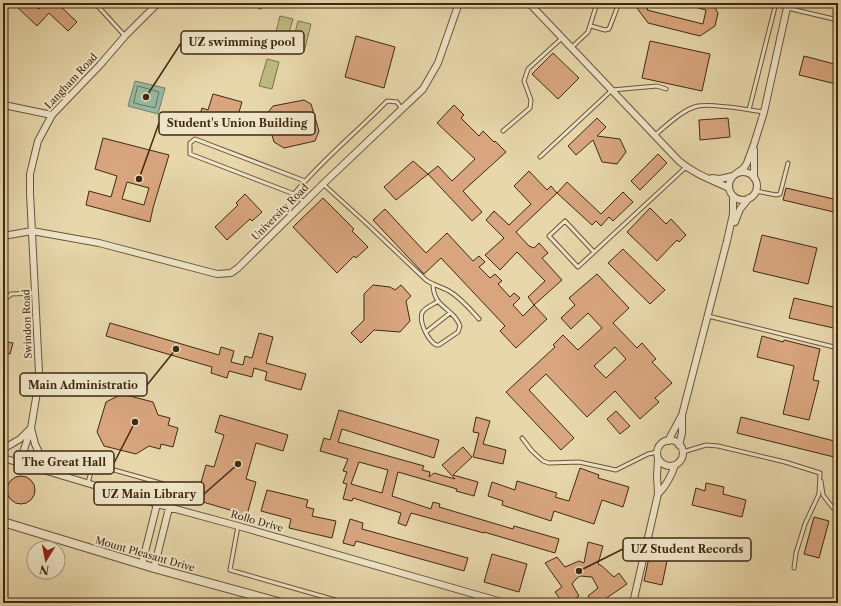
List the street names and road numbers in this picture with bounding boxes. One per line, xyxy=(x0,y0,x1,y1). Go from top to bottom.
street label: Langham Road xyxy=(42,50,100,112)
street label: University Road xyxy=(249,181,311,243)
street label: Swindon Road xyxy=(19,289,35,359)
street label: Rollo Drive xyxy=(229,507,285,535)
street label: Mount Pleasant Drive xyxy=(94,534,197,575)

